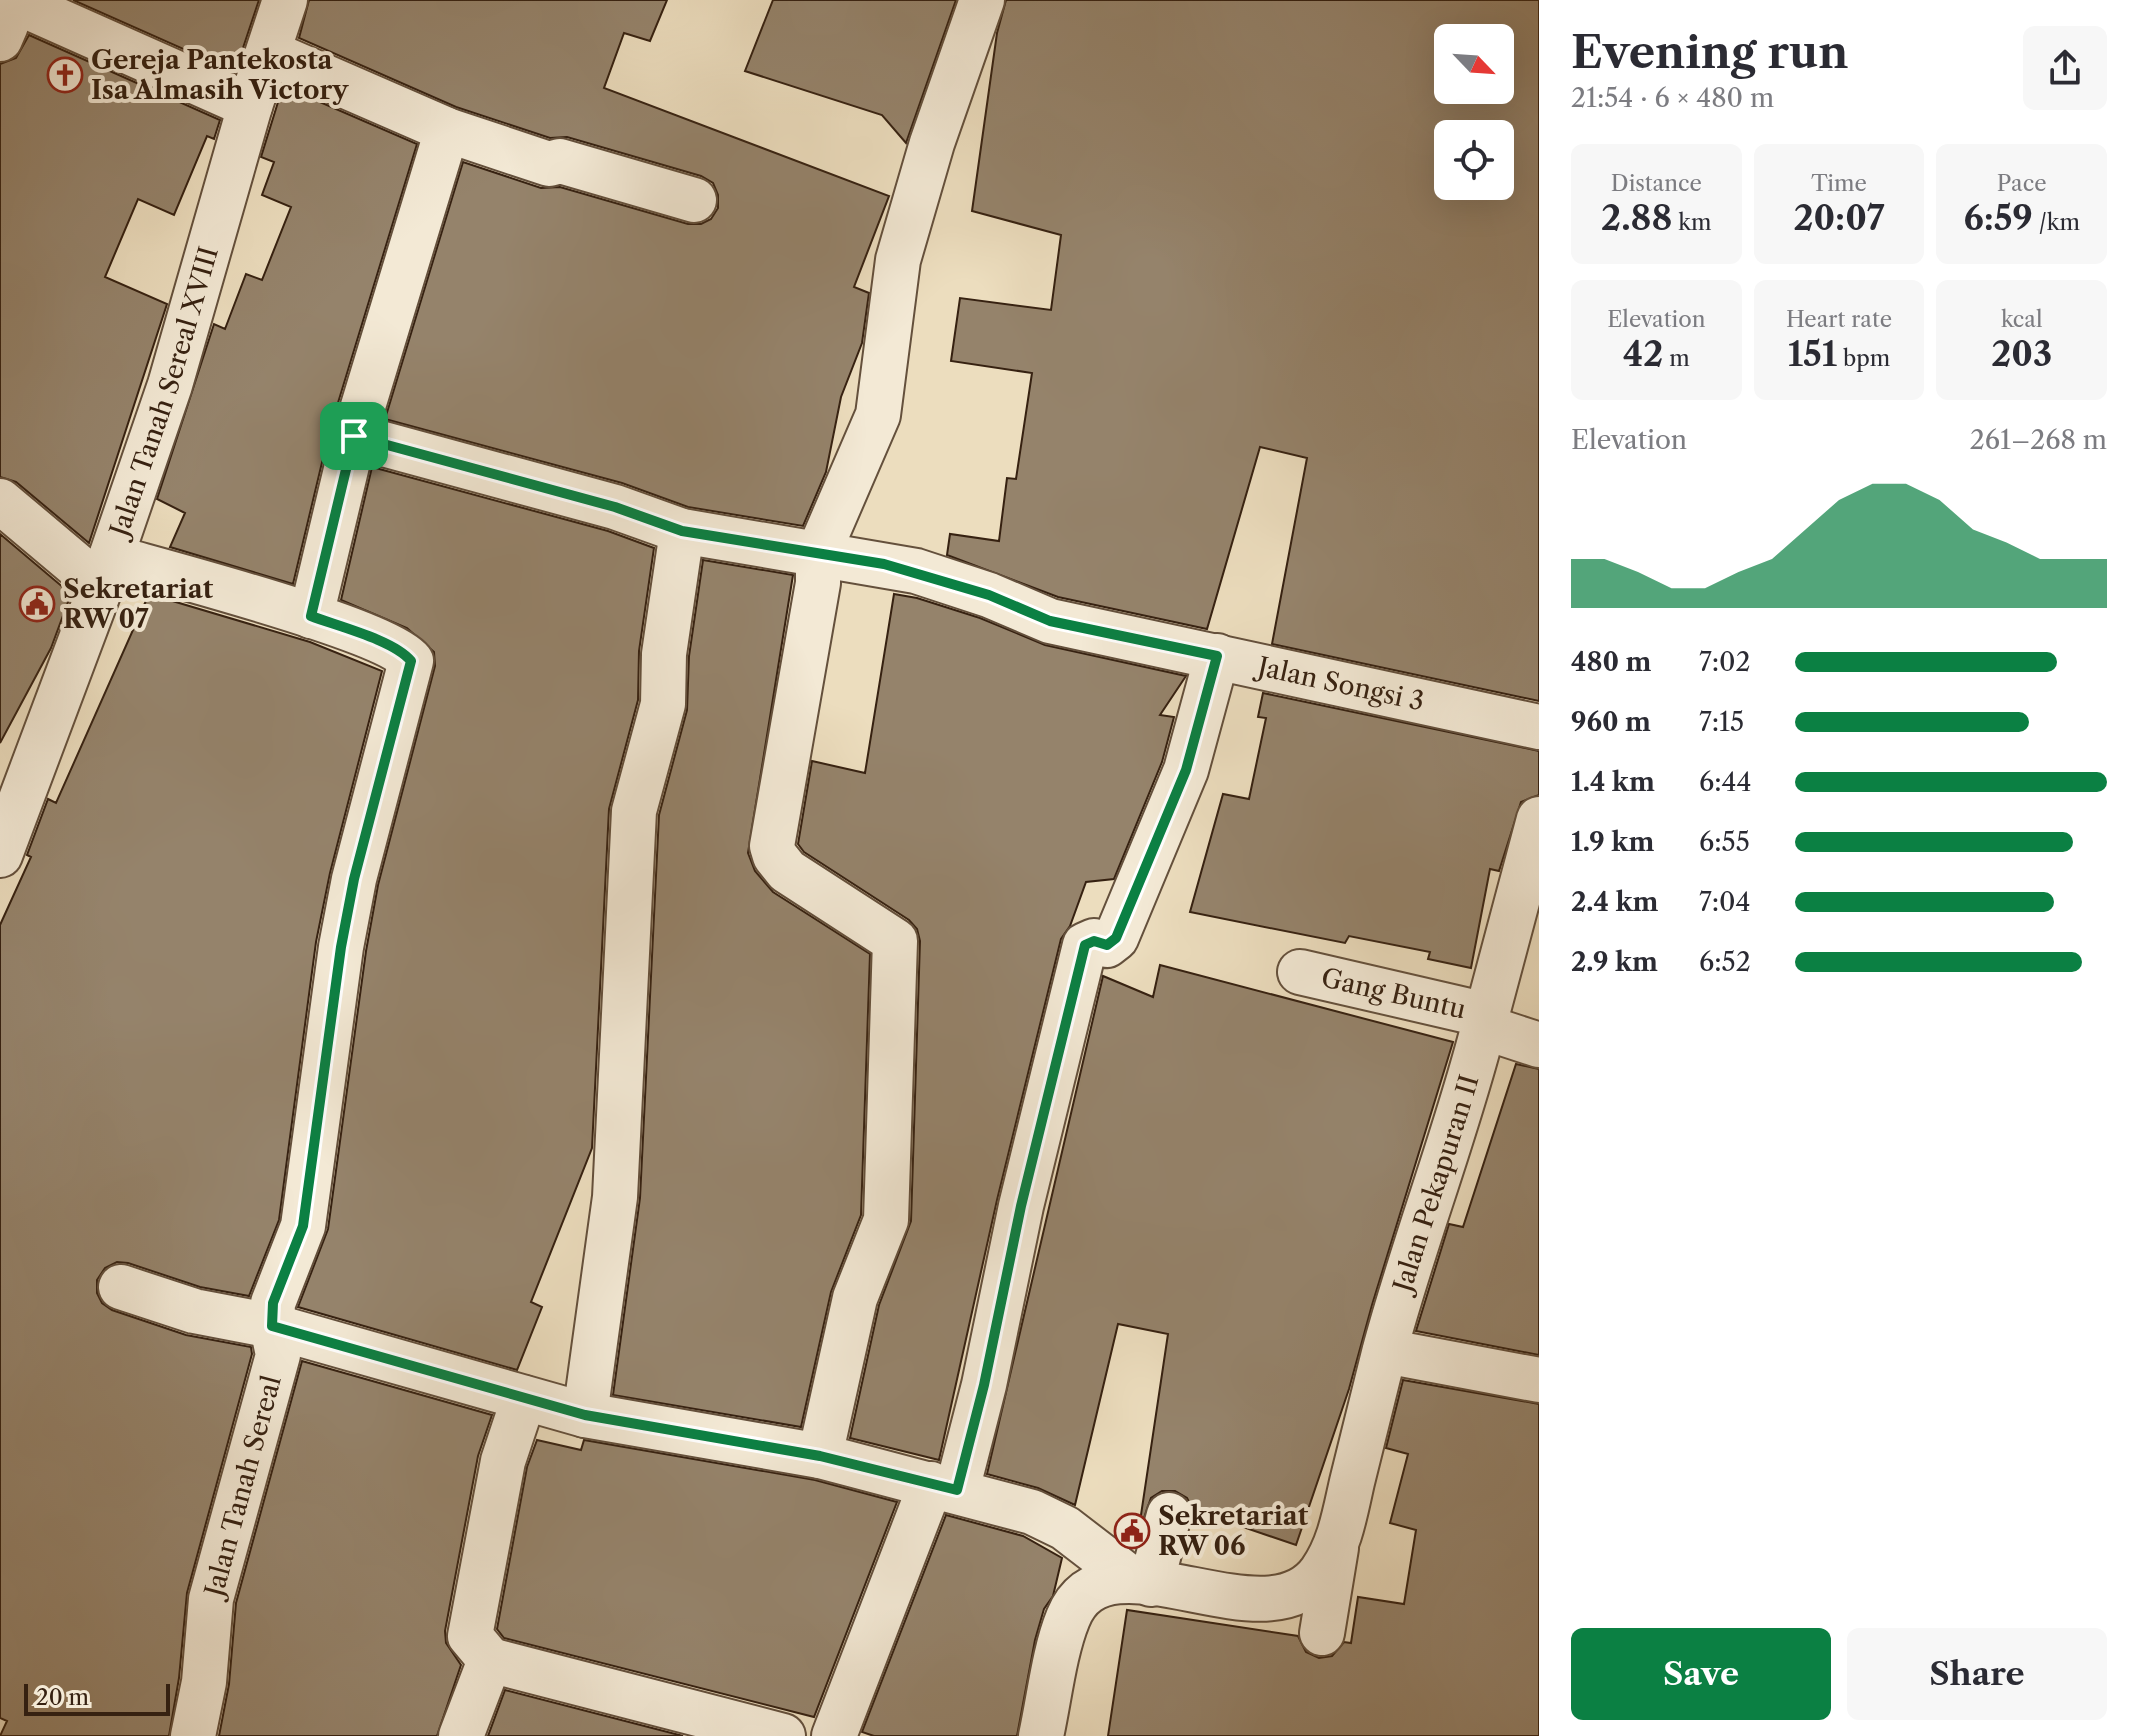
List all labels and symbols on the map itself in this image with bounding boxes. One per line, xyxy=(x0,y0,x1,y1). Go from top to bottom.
north arrow xyxy=(1434,24,1514,104)
place label: Gereja Pantekosta Isa Almasih Victory xyxy=(91,44,349,106)
church icon: Gereja Pantekosta Isa Almasih Victory xyxy=(46,56,84,94)
street label: Jalan Tanah Sereal XVIII xyxy=(102,243,225,544)
pin xyxy=(320,402,388,470)
place label: Sekretariat RW 07 xyxy=(63,573,214,635)
public building icon: Sekretariat RW 07 xyxy=(18,585,56,623)
street label: Jalan Songsi 3 xyxy=(1251,650,1427,718)
street label: Gang Buntu xyxy=(1318,961,1469,1026)
street label: Jalan Pekapuran II xyxy=(1385,1071,1486,1299)
street label: Jalan Tanah Sereal xyxy=(197,1372,288,1604)
place label: Sekretariat RW 06 xyxy=(1158,1500,1309,1562)
public building icon: Sekretariat RW 06 xyxy=(1113,1512,1151,1550)
scale bar xyxy=(24,1680,170,1716)

